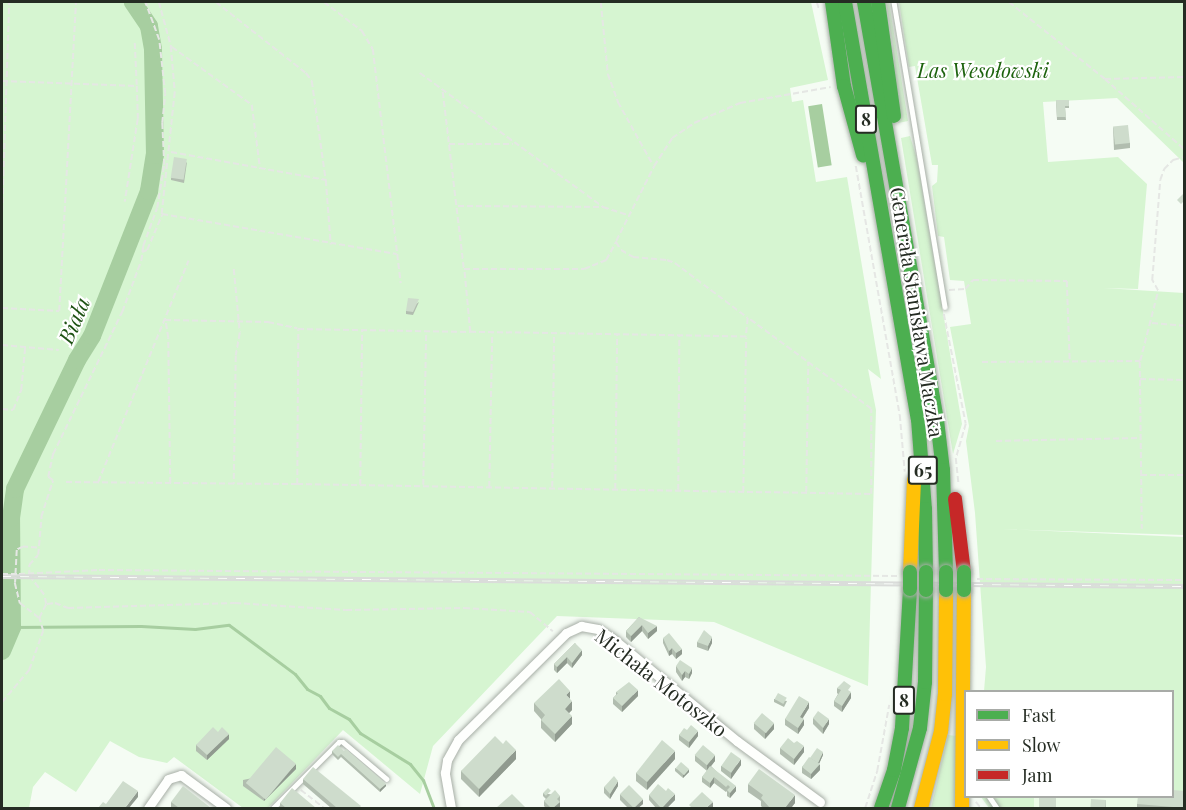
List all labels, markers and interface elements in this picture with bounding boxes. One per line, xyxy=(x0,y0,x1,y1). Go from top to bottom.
park label: Las Wesołowski xyxy=(917,57,1049,81)
road number: 8 xyxy=(854,104,878,134)
street label: Generała Stanisława Maczka xyxy=(886,185,950,439)
water label: Biała xyxy=(52,293,94,347)
road number: 65 xyxy=(906,455,940,485)
street label: Michała Motoszko xyxy=(591,623,733,741)
road number: 8 xyxy=(892,685,916,715)
legend xyxy=(964,690,1174,798)
text: Fast xyxy=(1022,703,1055,727)
text: Slow xyxy=(1022,733,1060,757)
text: Jam xyxy=(1022,763,1052,787)

